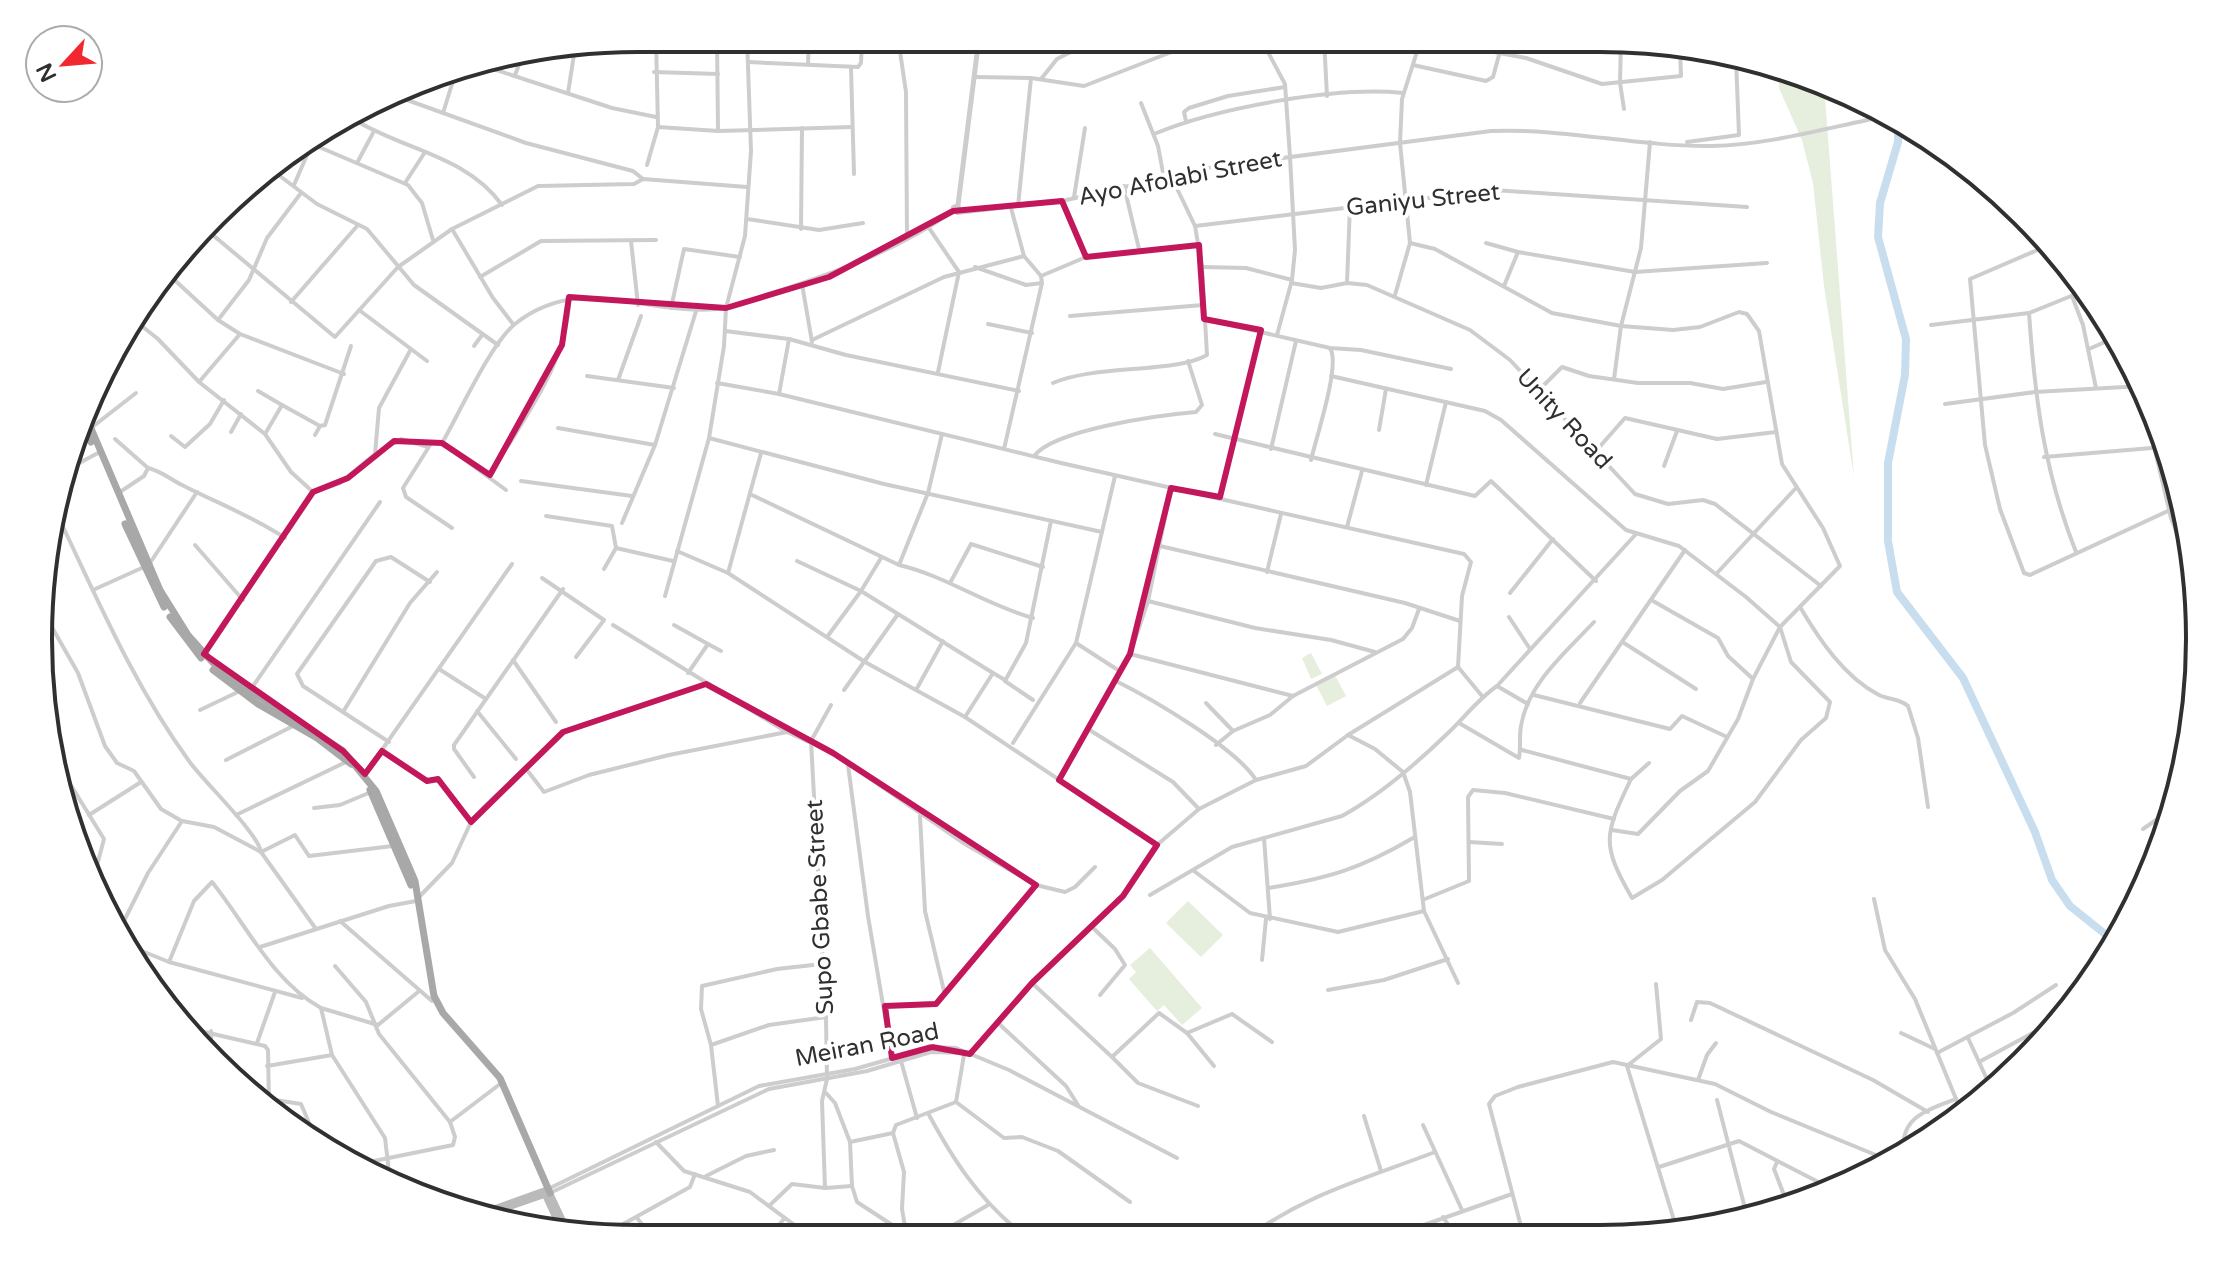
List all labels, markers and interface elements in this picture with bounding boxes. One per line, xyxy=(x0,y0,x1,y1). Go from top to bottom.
north arrow xyxy=(24,24,104,104)
text: N xyxy=(31,59,62,86)
street label: Ayo Afolabi Street xyxy=(1076,144,1284,212)
street label: Ganiyu Street xyxy=(1345,177,1501,223)
street label: Unity Road xyxy=(1510,363,1618,475)
street label: Supo Gbabe Street xyxy=(800,799,840,1015)
street label: Meiran Road xyxy=(792,1017,942,1073)

